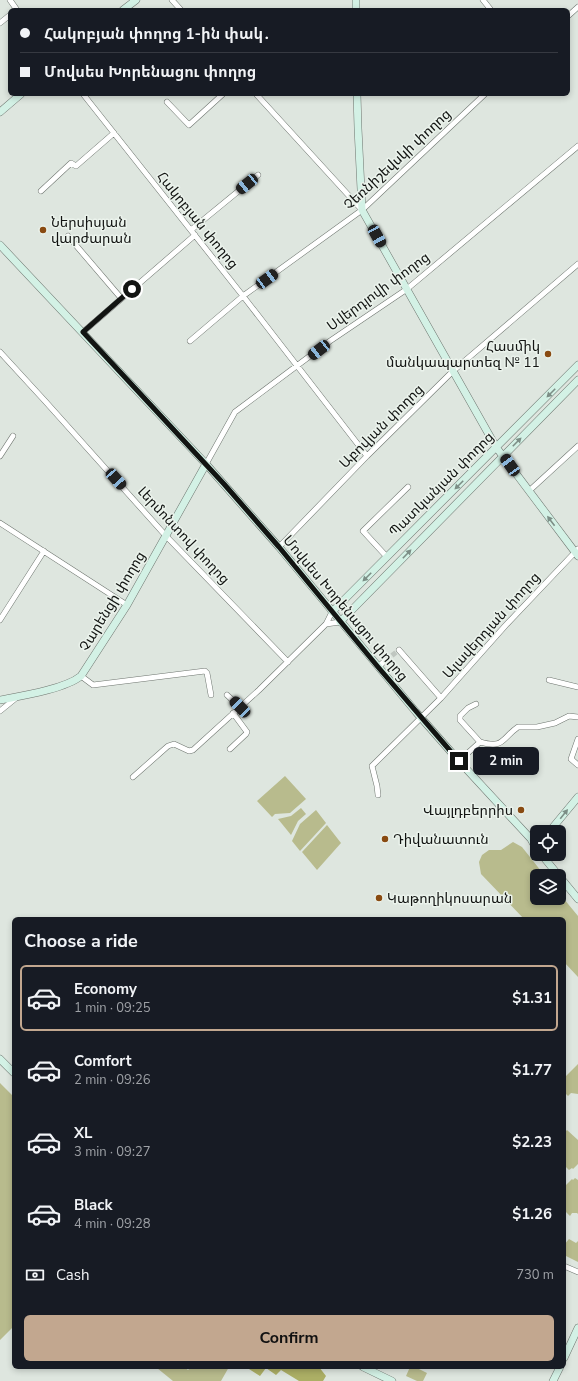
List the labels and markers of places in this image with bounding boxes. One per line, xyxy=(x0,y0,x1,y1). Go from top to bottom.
place label: Ներսիսյան վարժարան xyxy=(51,213,132,248)
marker: Ներսիսյան վարժարան xyxy=(38,225,48,235)
place label: Հասմիկ մանկապարտեզ № 11 xyxy=(386,337,540,372)
marker: Հասմիկ մանկապարտեզ № 11 xyxy=(543,349,553,359)
place label: Վայլդբերրիս xyxy=(423,801,513,820)
marker: Վայլդբերրիս xyxy=(516,805,526,815)
place label: Դիվանատուն xyxy=(393,830,489,849)
marker: Դիվանատուն xyxy=(380,834,390,844)
place label: Կաթողիկոսարան xyxy=(387,889,512,908)
marker: Կաթողիկոսարան xyxy=(374,893,384,903)

